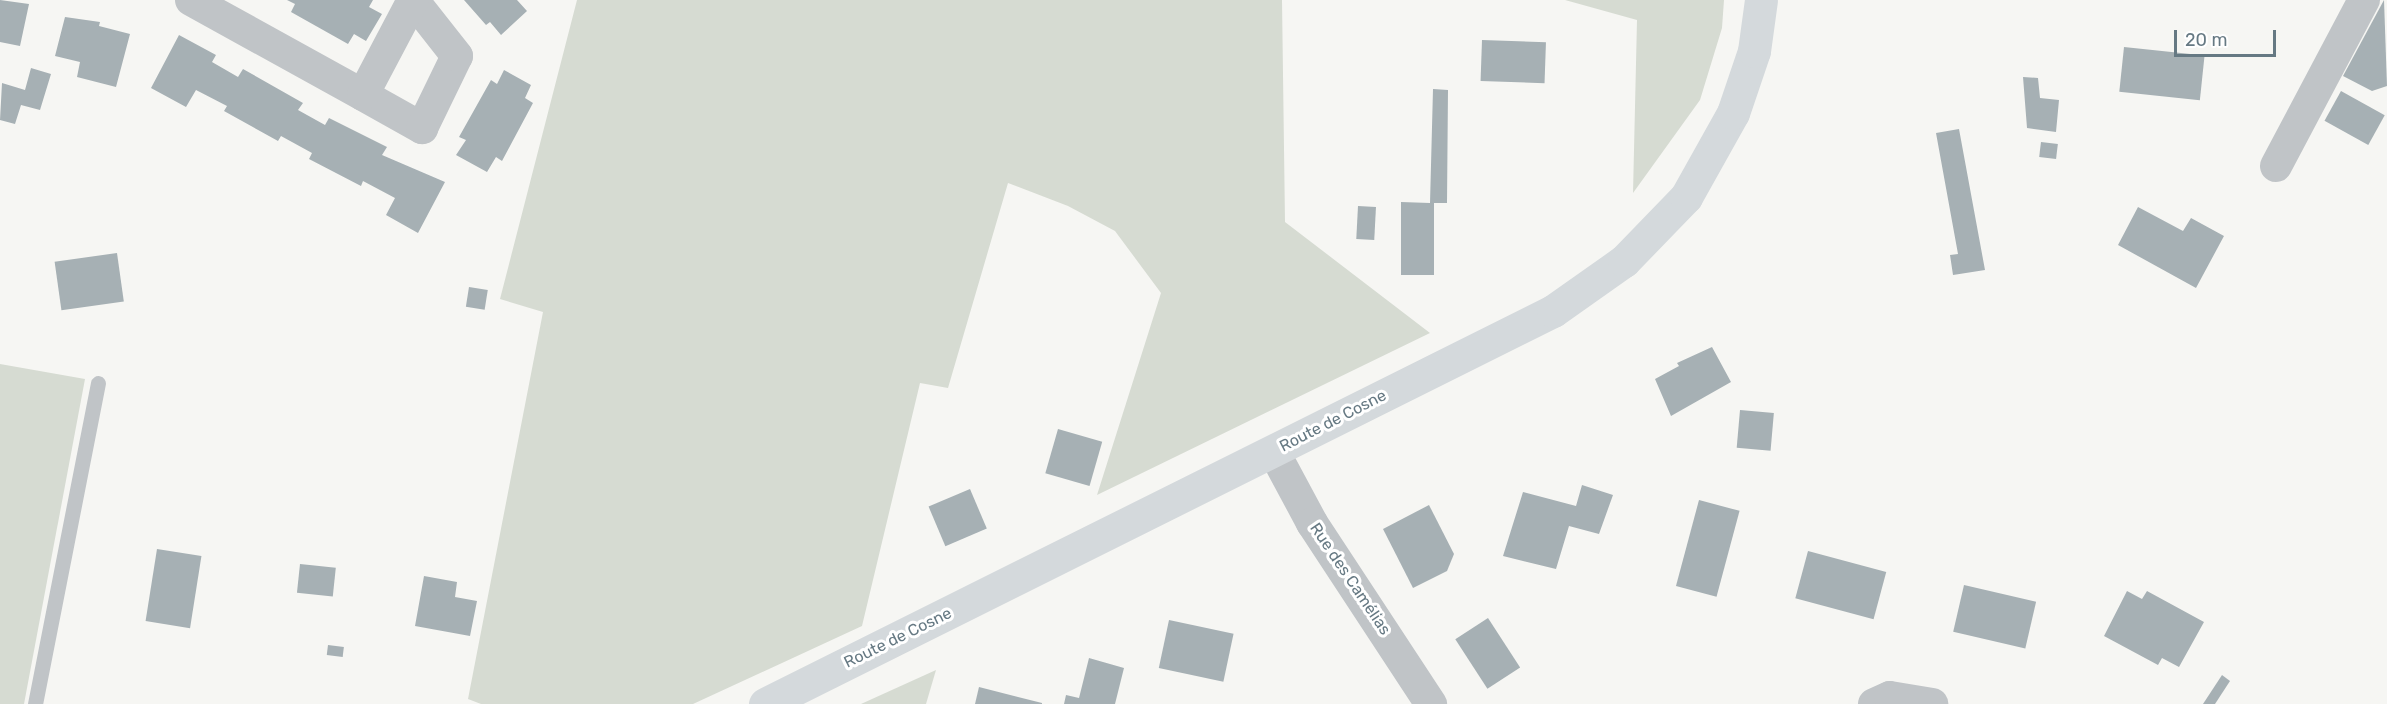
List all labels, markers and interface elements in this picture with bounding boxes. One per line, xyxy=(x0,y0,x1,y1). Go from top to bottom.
scale bar xyxy=(2177,18,2279,56)
text: 20 m xyxy=(2185,29,2227,51)
street label: Route de Cosne xyxy=(1276,386,1390,456)
street label: Rue des Camélias xyxy=(1305,519,1395,639)
street label: Route de Cosne xyxy=(841,604,955,672)

